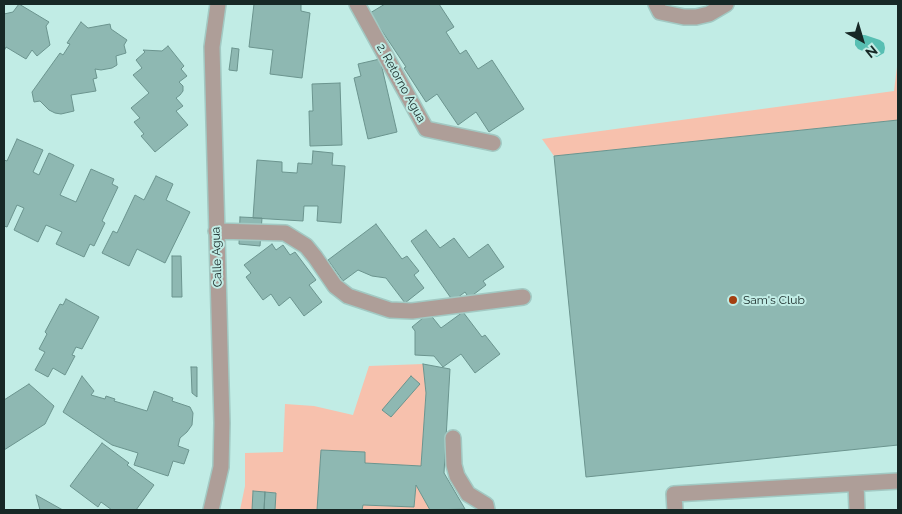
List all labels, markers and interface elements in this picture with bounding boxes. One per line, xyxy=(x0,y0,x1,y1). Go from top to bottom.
north arrow xyxy=(837,15,887,65)
street label: 2. Retorno Agua xyxy=(373,41,429,125)
text: N xyxy=(862,42,881,61)
street label: Calle Agua xyxy=(209,227,225,287)
place label: Sam's Club xyxy=(743,293,805,307)
marker: Sam's Club xyxy=(727,294,739,306)

